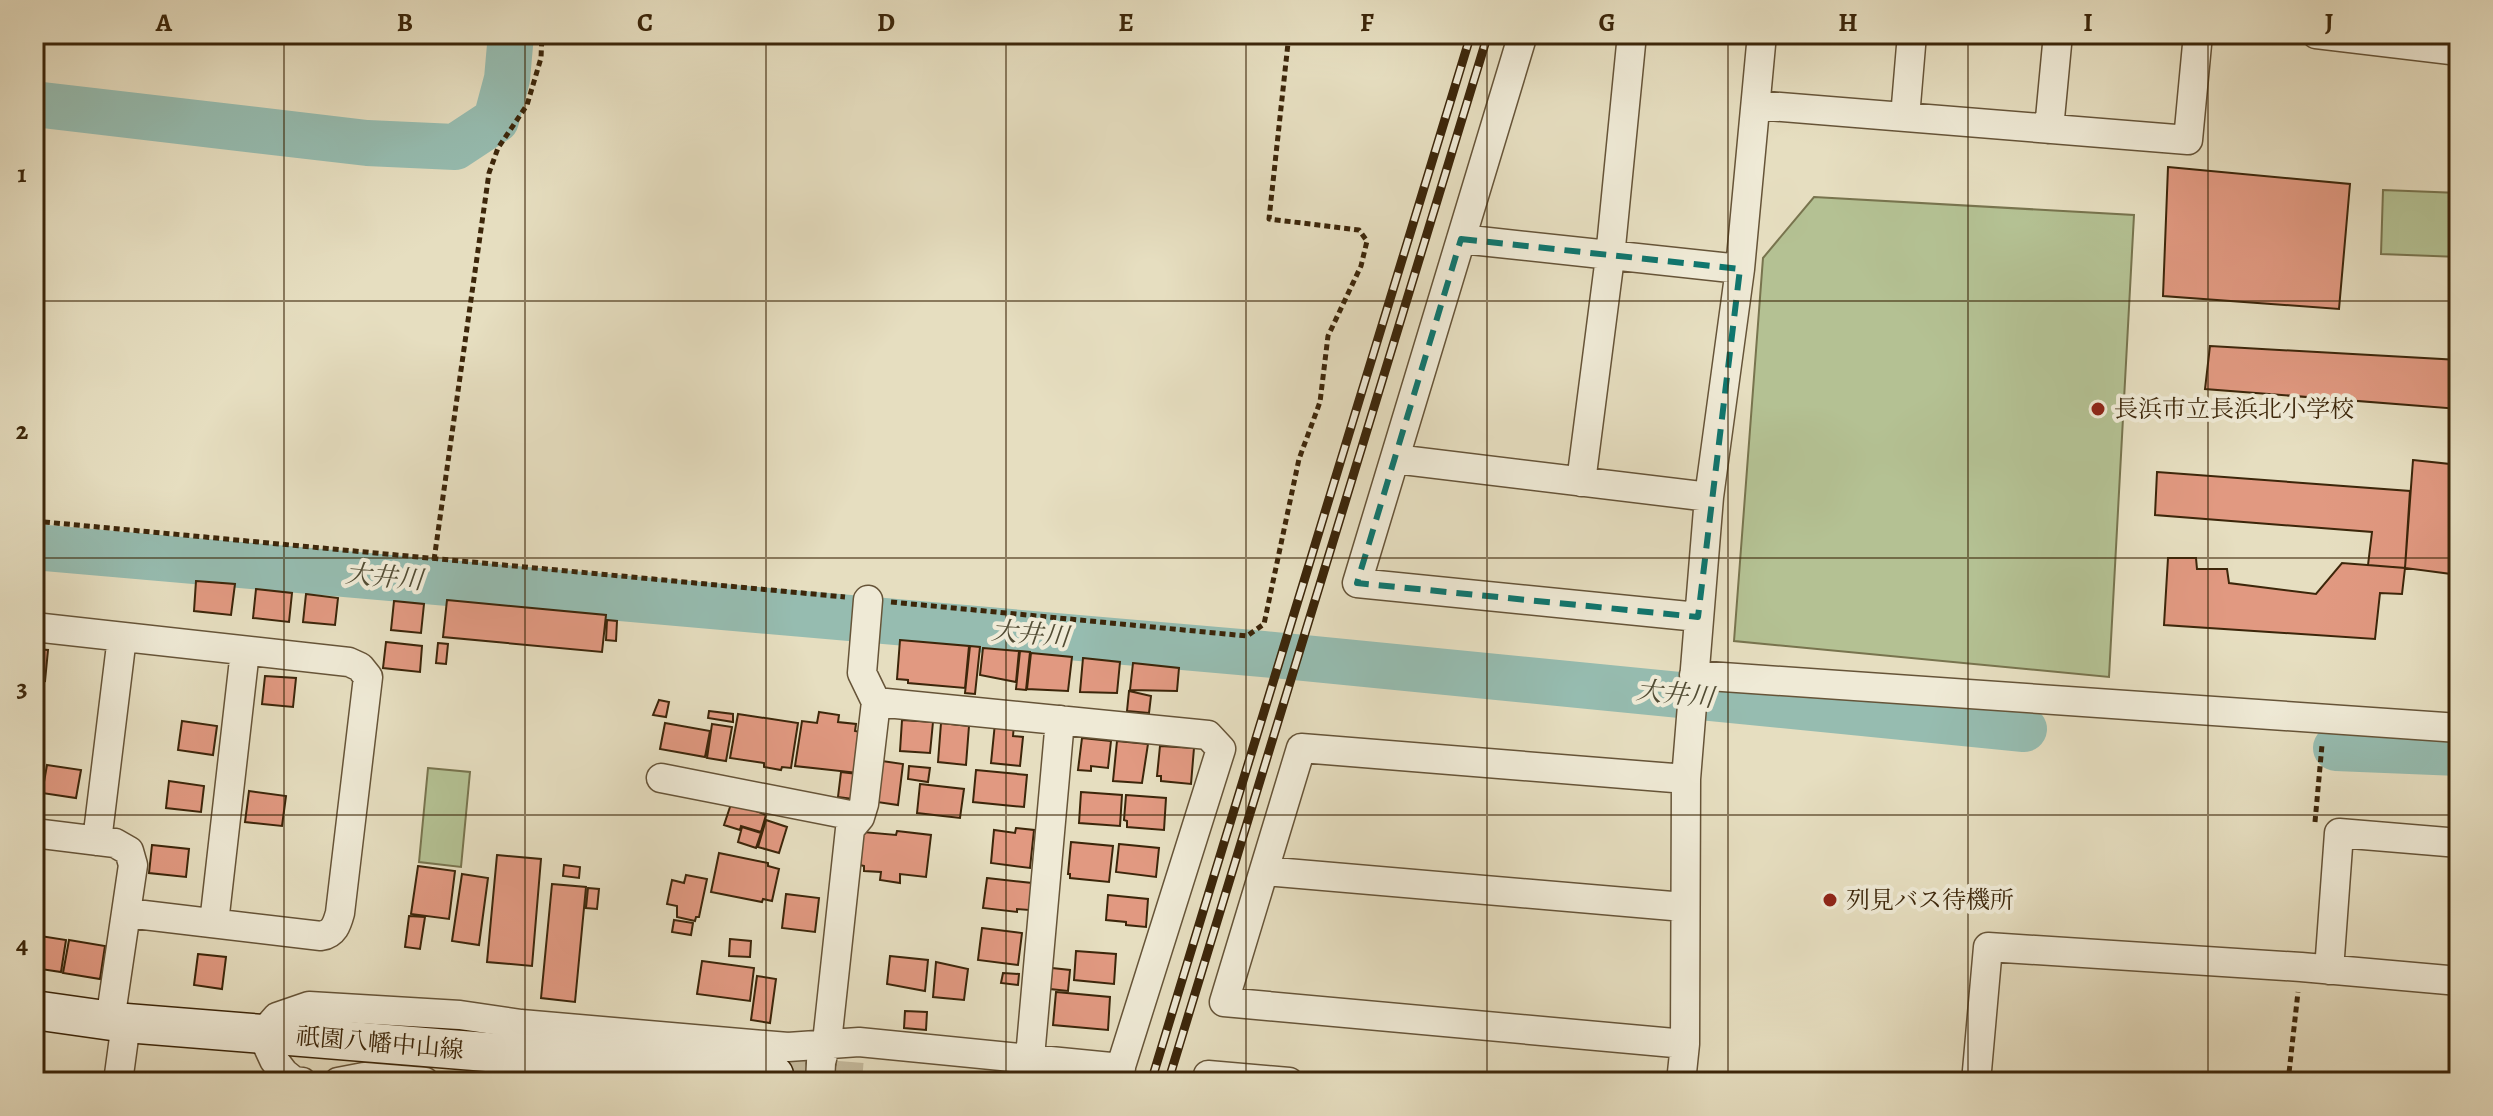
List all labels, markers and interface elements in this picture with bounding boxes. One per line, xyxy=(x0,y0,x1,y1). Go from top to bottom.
text: A xyxy=(155,5,173,40)
text: B xyxy=(397,5,413,40)
text: C xyxy=(637,5,653,40)
text: D xyxy=(877,5,895,40)
text: E xyxy=(1118,5,1134,40)
text: F xyxy=(1360,5,1374,40)
text: G xyxy=(1598,5,1616,40)
text: H xyxy=(1838,5,1858,40)
text: I xyxy=(2083,5,2093,40)
text: J xyxy=(2325,5,2333,40)
text: 1 xyxy=(17,156,27,191)
place label: 長浜市立長浜北小学校 xyxy=(2114,393,2354,425)
marker: 長浜市立長浜北小学校 xyxy=(2089,400,2107,418)
text: 2 xyxy=(16,413,29,448)
water label: 大井川 xyxy=(344,556,427,598)
water label: 大井川 xyxy=(990,613,1073,655)
text: 3 xyxy=(16,670,28,705)
water label: 大井川 xyxy=(1634,673,1719,716)
place label: 列見バス待機所 xyxy=(1846,884,2014,916)
marker: 列見バス待機所 xyxy=(1821,891,1839,909)
text: 4 xyxy=(16,927,28,962)
street label: 祇園八幡中山線 xyxy=(295,1020,465,1066)

